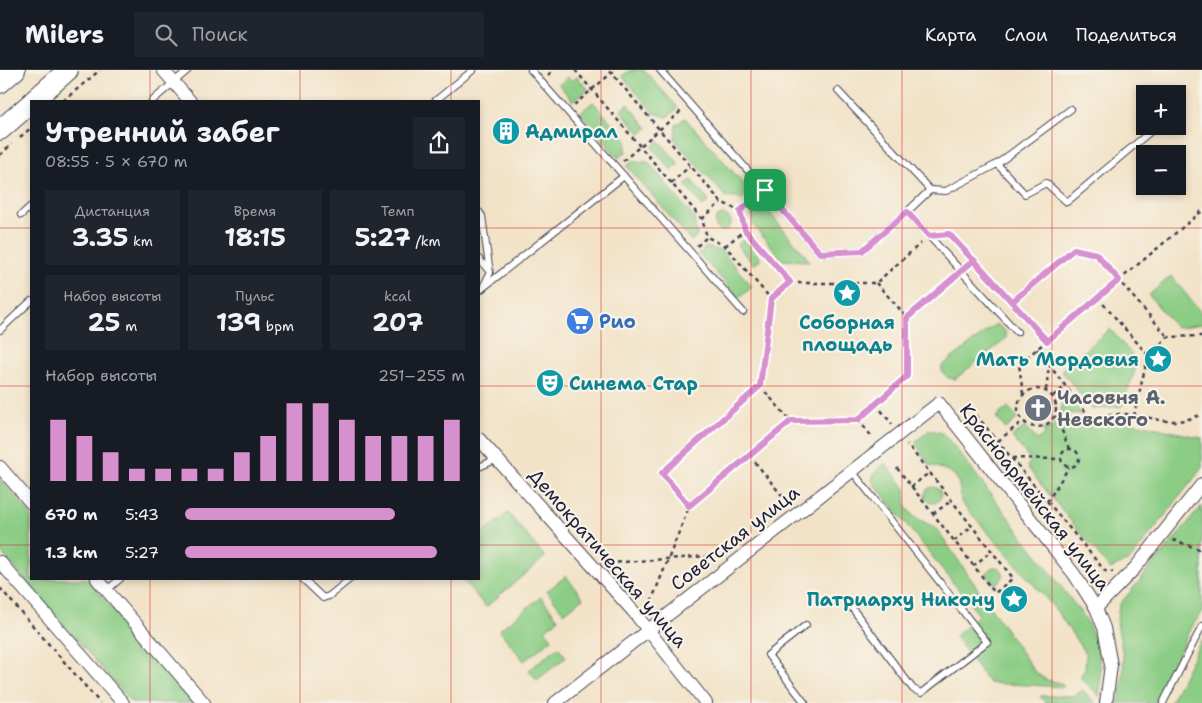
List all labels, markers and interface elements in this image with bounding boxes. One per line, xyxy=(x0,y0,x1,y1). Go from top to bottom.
search box xyxy=(134,12,484,57)
text: Milers xyxy=(25,19,104,51)
icon: search xyxy=(152,21,180,49)
text: Поиск xyxy=(192,22,248,47)
text: Карта xyxy=(925,23,976,47)
text: Слои xyxy=(1004,23,1048,47)
text: Поделиться xyxy=(1076,23,1177,47)
map controls xyxy=(1136,85,1186,195)
button: + xyxy=(1136,85,1186,135)
text: Утренний забег xyxy=(45,113,280,151)
building icon: Адмирал xyxy=(491,116,521,146)
button: share xyxy=(413,117,465,169)
place label: Адмирал xyxy=(525,119,618,144)
button: − xyxy=(1136,145,1186,195)
text: 08:55 · 5 × 670 m xyxy=(45,151,188,172)
pin xyxy=(744,169,786,211)
icon: arrive xyxy=(751,176,779,204)
text: Дистанция xyxy=(75,202,150,220)
text: Время xyxy=(234,202,276,220)
text: Темп xyxy=(381,202,415,220)
text: 3.35 xyxy=(72,220,128,254)
text: 18:15 xyxy=(224,220,286,254)
text: 5:27 xyxy=(355,220,411,254)
text: km xyxy=(128,232,153,250)
text: /km xyxy=(411,232,441,250)
place icon: Соборная площадь xyxy=(832,278,862,308)
text: Набор высоты xyxy=(63,287,161,305)
text: Пульс xyxy=(235,287,275,305)
text: kcal xyxy=(384,287,411,305)
text: 25 xyxy=(87,305,120,339)
text: 139 xyxy=(216,305,261,339)
text: 207 xyxy=(372,305,423,339)
supermarket icon: Рио xyxy=(565,306,595,336)
place label: Рио xyxy=(599,309,636,334)
place label: Соборная площадь xyxy=(799,310,895,357)
text: m xyxy=(120,317,137,335)
text: bpm xyxy=(261,317,294,335)
place icon: Мать Мордовия xyxy=(1143,344,1173,374)
place label: Мать Мордовия xyxy=(976,347,1139,372)
text: Набор высоты xyxy=(45,365,157,386)
text: 251–255 m xyxy=(378,365,465,386)
theatre icon: Синема Стар xyxy=(535,368,565,398)
place label: Синема Стар xyxy=(569,371,698,396)
place label: Часовня А. Невского xyxy=(1057,385,1166,432)
church icon: Часовня А. Невского xyxy=(1023,393,1053,423)
street label: Красноармейская улица xyxy=(954,398,1116,596)
street label: Демократическая улица xyxy=(523,463,693,653)
street label: Советская улица xyxy=(665,480,805,596)
text: 670 m xyxy=(45,504,98,525)
text: 5:43 xyxy=(125,504,159,525)
text: 1.3 km xyxy=(45,542,98,563)
text: 5:27 xyxy=(125,542,159,563)
place icon: Патриарху Никону xyxy=(999,584,1029,614)
place label: Патриарху Никону xyxy=(807,587,995,612)

